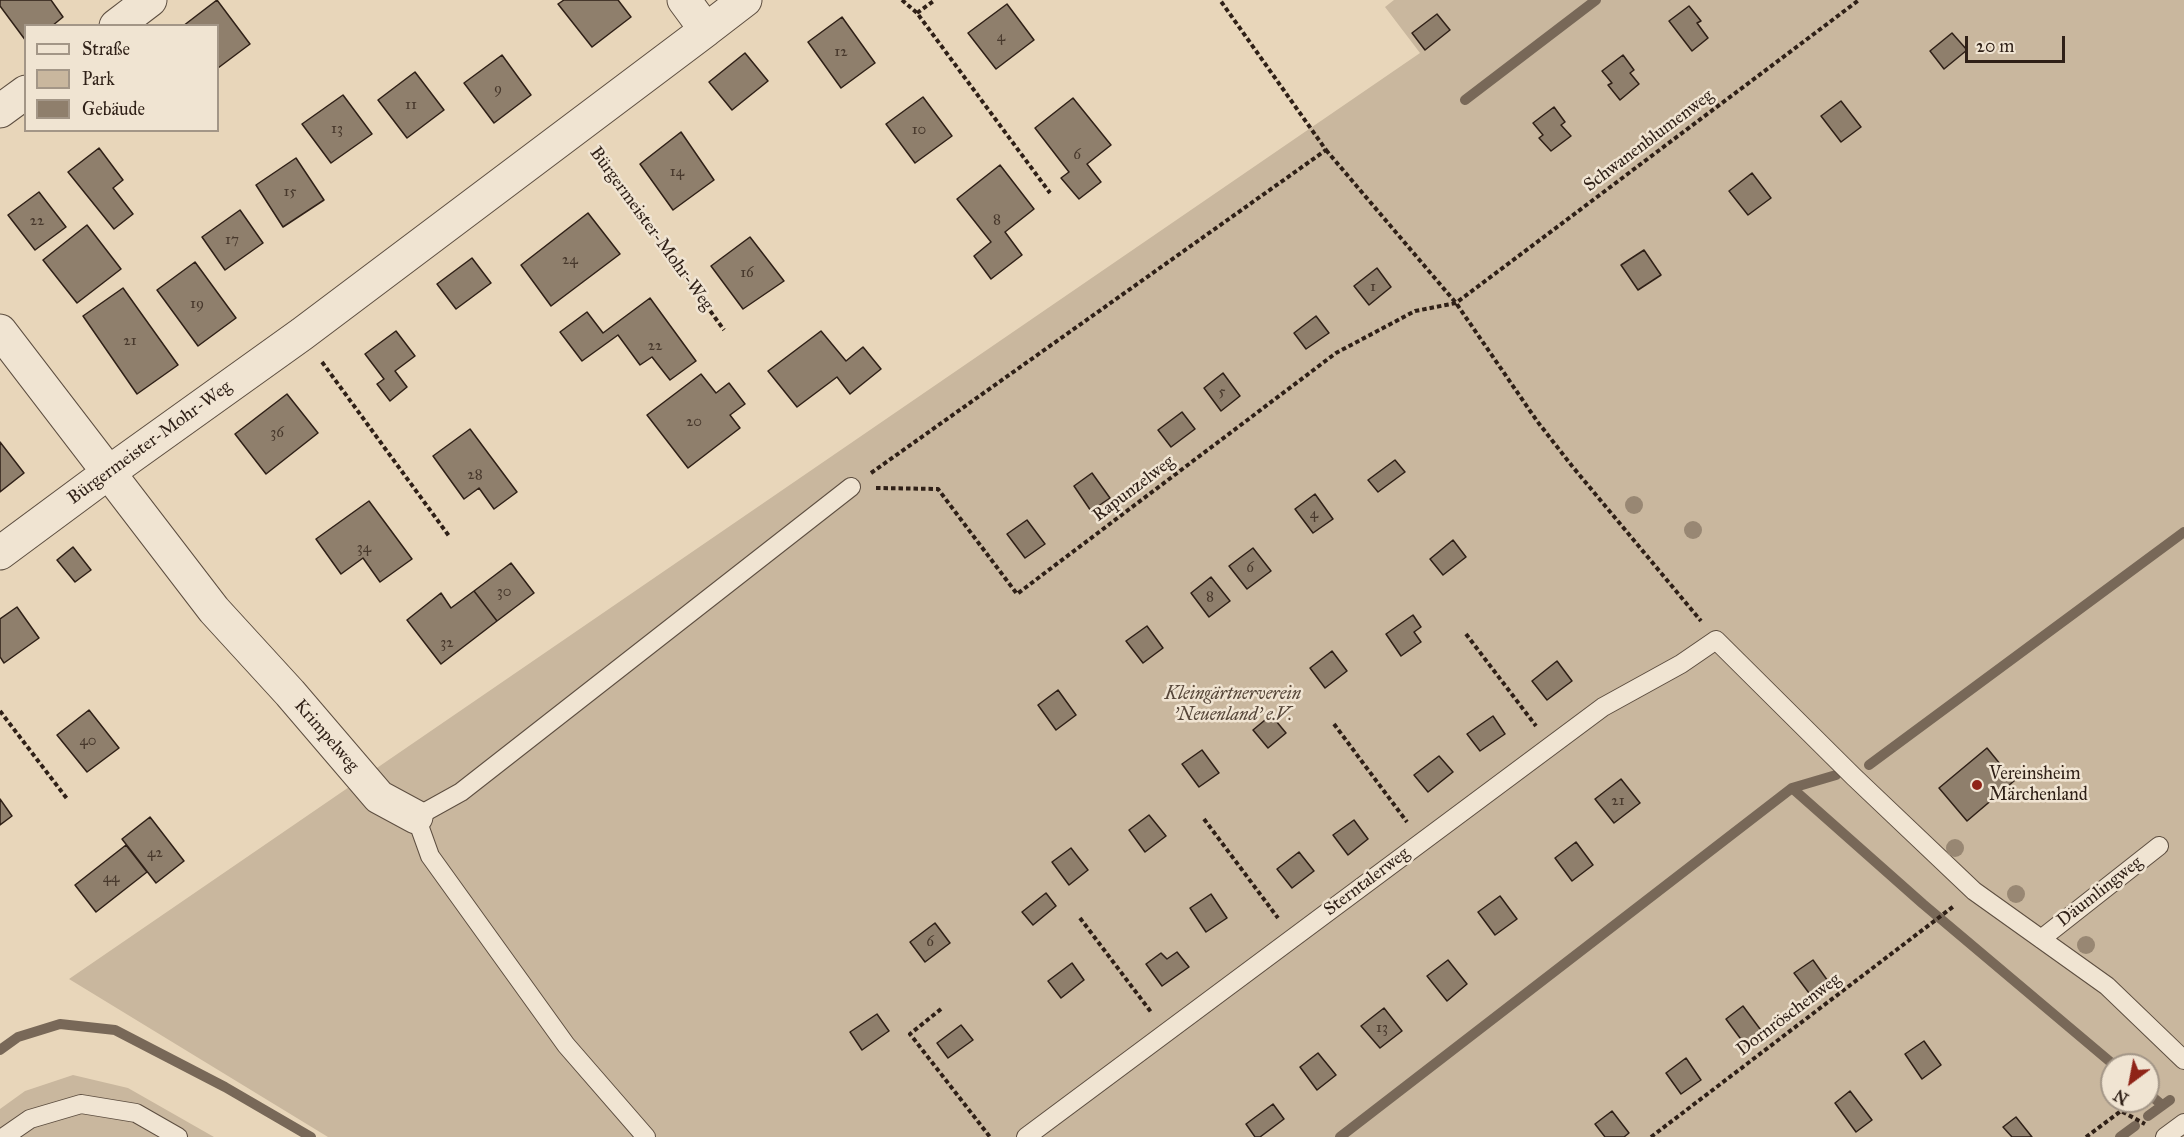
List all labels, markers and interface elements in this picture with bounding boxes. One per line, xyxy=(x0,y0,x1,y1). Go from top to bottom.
legend xyxy=(24,24,219,132)
scale bar xyxy=(1968,24,2068,62)
house number: 4 xyxy=(997,28,1005,46)
text: 20 m xyxy=(1976,35,2014,57)
text: Straße xyxy=(82,38,130,60)
house number: 12 xyxy=(834,43,848,61)
text: Park xyxy=(82,68,115,90)
house number: 9 xyxy=(494,80,502,98)
street label: Schwanenblumenweg xyxy=(1580,85,1718,197)
house number: 11 xyxy=(405,96,417,114)
text: Gebäude xyxy=(82,98,145,120)
house number: 13 xyxy=(331,120,343,138)
house number: 10 xyxy=(912,121,926,139)
street label: Bürgermeister-Mohr-Weg xyxy=(584,143,718,315)
house number: 6 xyxy=(1073,146,1081,164)
house number: 14 xyxy=(670,163,684,181)
house number: 15 xyxy=(284,183,296,201)
house number: 8 xyxy=(993,211,1001,229)
house number: 22 xyxy=(30,212,44,230)
house number: 17 xyxy=(225,231,239,249)
house number: 24 xyxy=(562,251,578,269)
house number: 16 xyxy=(740,264,754,282)
house number: 1 xyxy=(1370,278,1376,296)
house number: 19 xyxy=(190,295,204,313)
house number: 21 xyxy=(123,332,137,350)
house number: 22 xyxy=(648,337,662,355)
street label: Bürgermeister-Mohr-Weg xyxy=(64,376,236,510)
house number: 5 xyxy=(1219,383,1225,401)
house number: 20 xyxy=(686,413,702,431)
house number: 36 xyxy=(270,424,284,442)
street label: Rapunzelweg xyxy=(1089,451,1179,527)
house number: 28 xyxy=(467,466,483,484)
house number: 4 xyxy=(1310,505,1318,523)
house number: 34 xyxy=(357,539,371,557)
house number: 6 xyxy=(1246,559,1254,577)
house number: 30 xyxy=(497,583,511,601)
house number: 8 xyxy=(1206,588,1214,606)
house number: 32 xyxy=(440,634,454,652)
park label: Kleingärtnerverein 'Neuenland' e.V. xyxy=(1165,684,1301,726)
street label: Krimpelweg xyxy=(289,696,363,776)
house number: 40 xyxy=(79,732,97,750)
place label: Vereinsheim Märchenland xyxy=(1989,764,2088,806)
marker: Vereinsheim Märchenland xyxy=(1970,778,1984,792)
house number: 21 xyxy=(1611,792,1625,810)
street label: Sterntalerweg xyxy=(1320,843,1414,921)
house number: 42 xyxy=(147,844,163,862)
street label: Däumlingweg xyxy=(2053,852,2147,932)
house number: 44 xyxy=(103,869,119,887)
house number: 6 xyxy=(926,933,934,951)
street label: Dornröschenweg xyxy=(1733,969,1845,1061)
house number: 13 xyxy=(1376,1019,1388,1037)
north arrow xyxy=(2100,1053,2160,1113)
text: N xyxy=(2110,1085,2132,1109)

